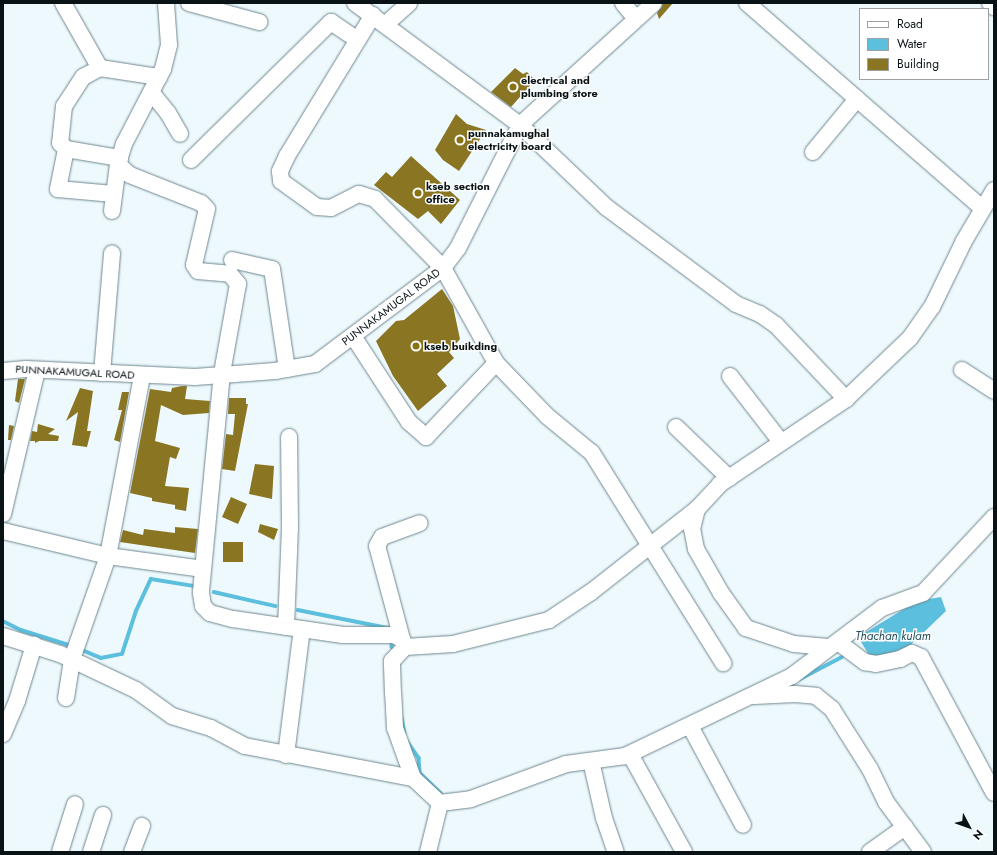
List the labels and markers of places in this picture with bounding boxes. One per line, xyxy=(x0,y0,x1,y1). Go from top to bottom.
place label: electrical and plumbing store xyxy=(521,74,598,100)
marker: electrical and plumbing store xyxy=(508,82,518,92)
place label: punnakamughal electricity board xyxy=(468,127,552,153)
marker: punnakamughal electricity board xyxy=(455,135,465,145)
place label: kseb section office xyxy=(426,180,490,206)
marker: kseb section office xyxy=(413,188,423,198)
place label: kseb buikding xyxy=(424,339,497,353)
marker: kseb buikding xyxy=(411,341,421,351)

